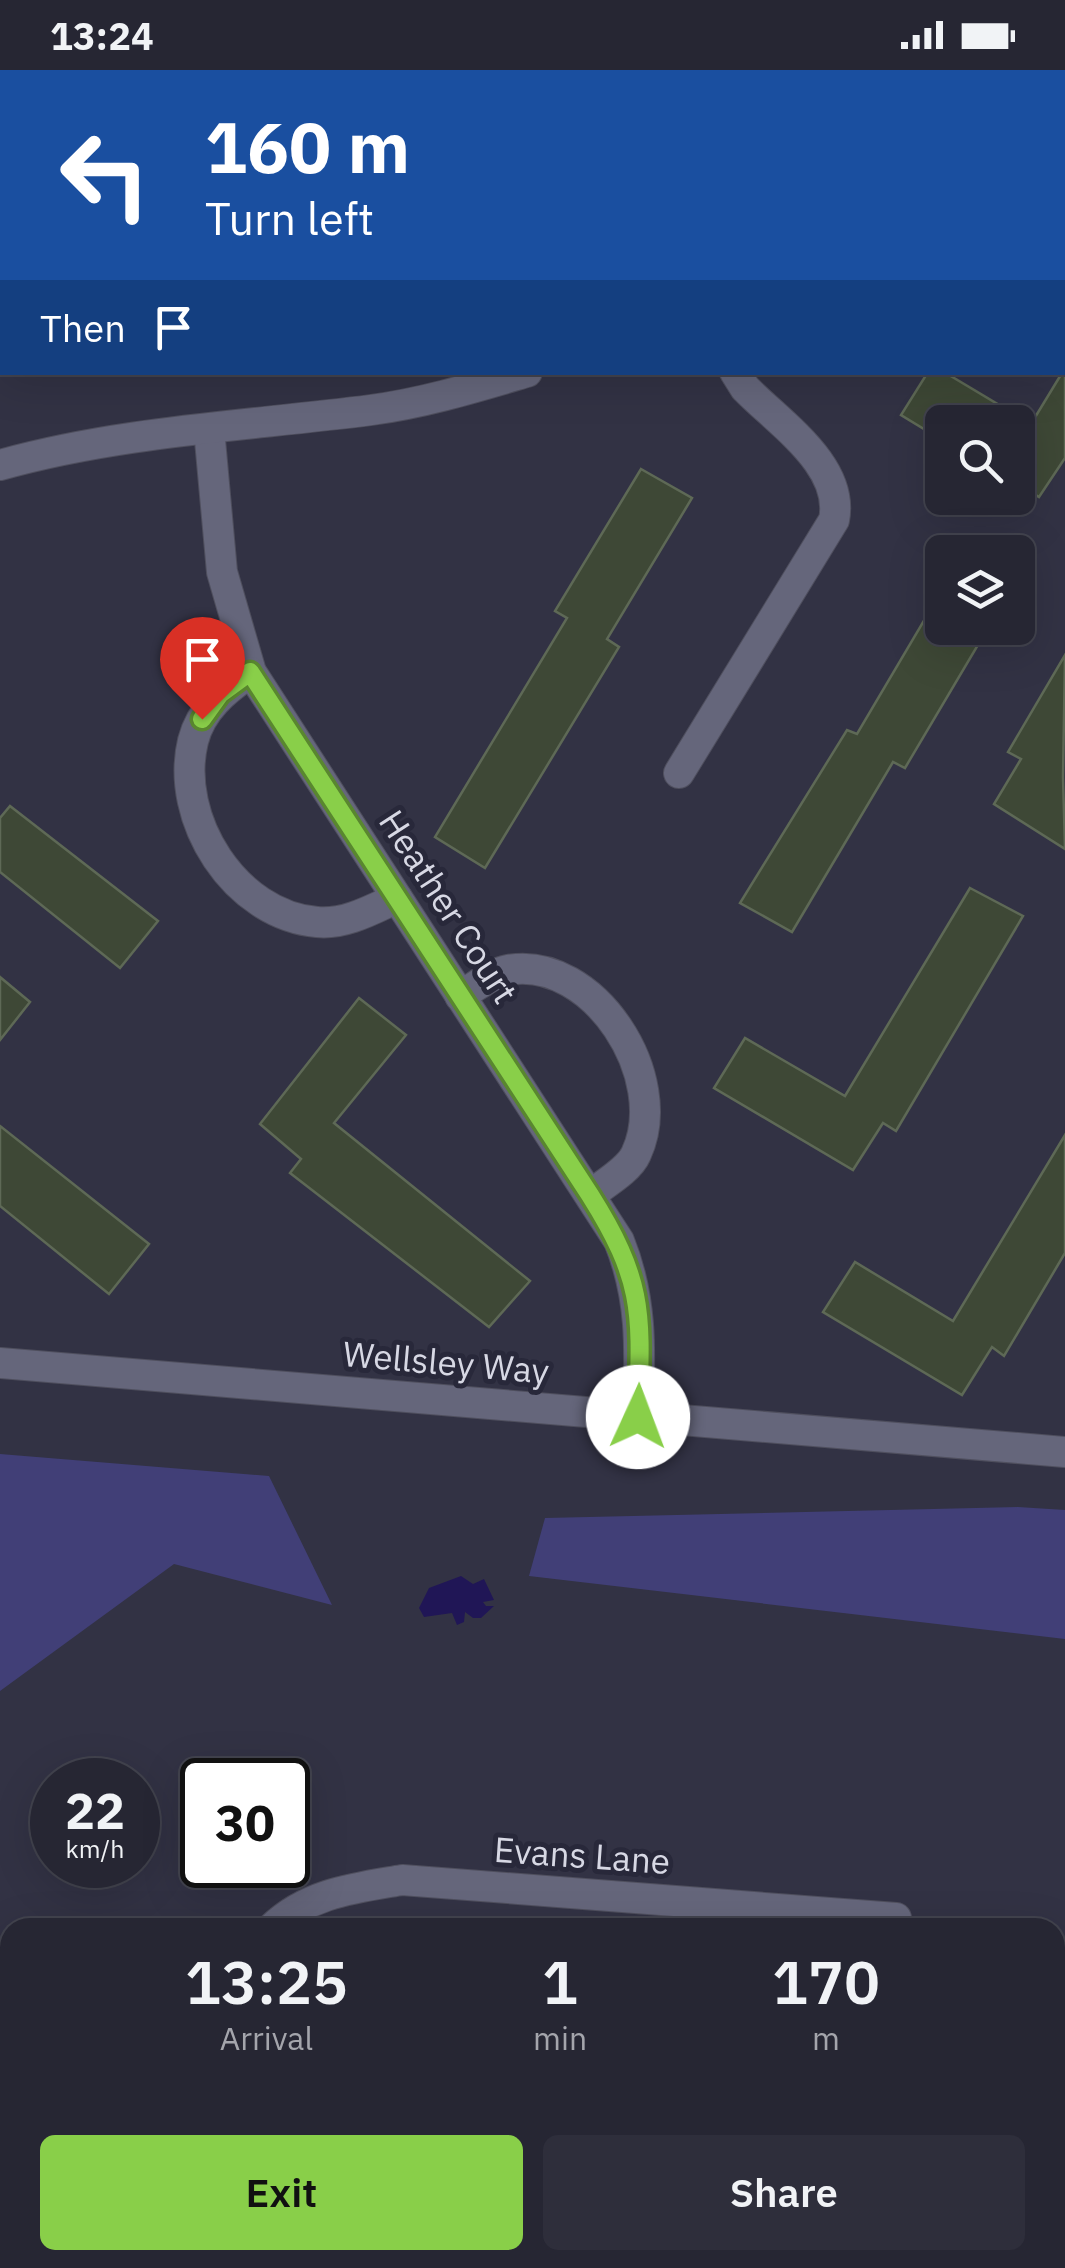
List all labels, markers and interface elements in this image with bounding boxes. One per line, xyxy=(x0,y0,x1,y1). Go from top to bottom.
text: 13:24 xyxy=(50,11,154,60)
text: 160 m xyxy=(205,101,410,192)
icon: left xyxy=(40,110,170,240)
text: Turn left xyxy=(205,189,374,247)
icon: arrive xyxy=(146,300,201,355)
text: Then xyxy=(40,303,126,352)
map controls xyxy=(925,405,1035,645)
button: search xyxy=(925,405,1035,515)
button: layers xyxy=(925,535,1035,645)
pin xyxy=(160,617,245,720)
icon: arrive xyxy=(175,632,230,687)
street label: Heather Court xyxy=(369,801,528,1012)
street label: Wellsley Way xyxy=(341,1330,551,1394)
position arrow xyxy=(586,1365,690,1469)
speed limit sign: 30 xyxy=(180,1758,310,1888)
text: 22 xyxy=(65,1778,125,1843)
street label: Evans Lane xyxy=(492,1826,672,1884)
text: km/h xyxy=(66,1832,124,1865)
text: 13:25 xyxy=(185,1942,348,2021)
text: 1 xyxy=(542,1942,578,2021)
text: 170 xyxy=(772,1942,880,2021)
text: Arrival xyxy=(220,2017,313,2059)
text: min xyxy=(533,2017,587,2059)
text: m xyxy=(812,2017,840,2059)
button: Exit xyxy=(40,2135,523,2250)
button: Share xyxy=(543,2135,1025,2250)

